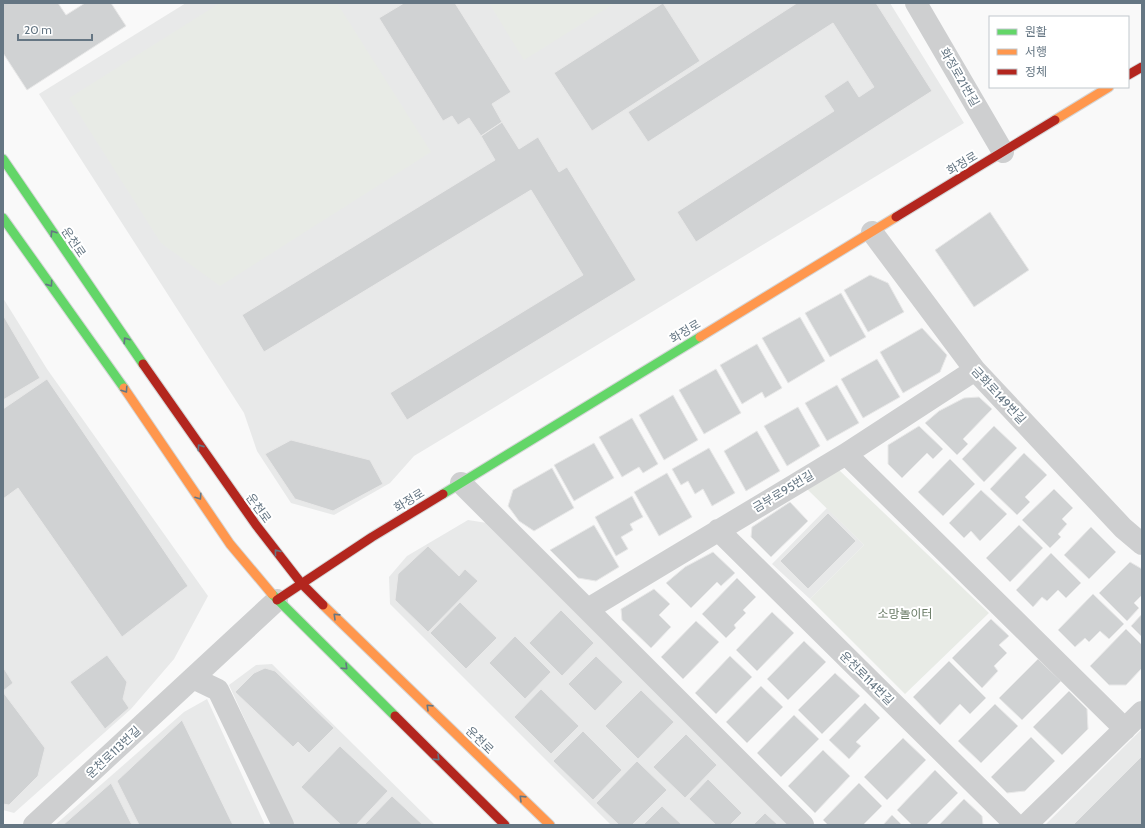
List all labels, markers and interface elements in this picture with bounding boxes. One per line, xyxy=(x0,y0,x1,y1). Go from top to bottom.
scale bar xyxy=(18,16,92,42)
legend xyxy=(989,16,1129,88)
text: 20 m xyxy=(24,22,52,37)
text: 원활 xyxy=(1025,24,1047,39)
text: 서행 xyxy=(1025,44,1047,59)
street label: 화정로21번길 xyxy=(937,45,983,109)
text: 정체 xyxy=(1025,64,1047,79)
street label: 화정로 xyxy=(944,148,980,178)
street label: 운천로 xyxy=(59,224,89,260)
one-way arrow xyxy=(51,230,58,237)
one-way arrow xyxy=(45,280,53,287)
street label: 화정로 xyxy=(667,316,703,346)
one-way arrow xyxy=(123,337,131,344)
street label: 금화로149번길 xyxy=(969,363,1029,427)
one-way arrow xyxy=(120,386,128,393)
one-way arrow xyxy=(198,444,205,451)
street label: 금부로95번길 xyxy=(750,467,816,515)
street label: 화정로 xyxy=(391,485,427,515)
street label: 운천로 xyxy=(243,490,275,526)
one-way arrow xyxy=(194,493,202,500)
one-way arrow xyxy=(275,549,282,556)
park label: 소망놀이터 xyxy=(877,606,933,621)
one-way arrow xyxy=(333,613,341,621)
street label: 운천로114번길 xyxy=(837,648,897,708)
one-way arrow xyxy=(340,662,348,670)
one-way arrow xyxy=(426,704,434,712)
street label: 운천로113번길 xyxy=(82,723,144,781)
street label: 운천로 xyxy=(463,723,497,757)
one-way arrow xyxy=(432,753,440,761)
one-way arrow xyxy=(519,795,527,803)

